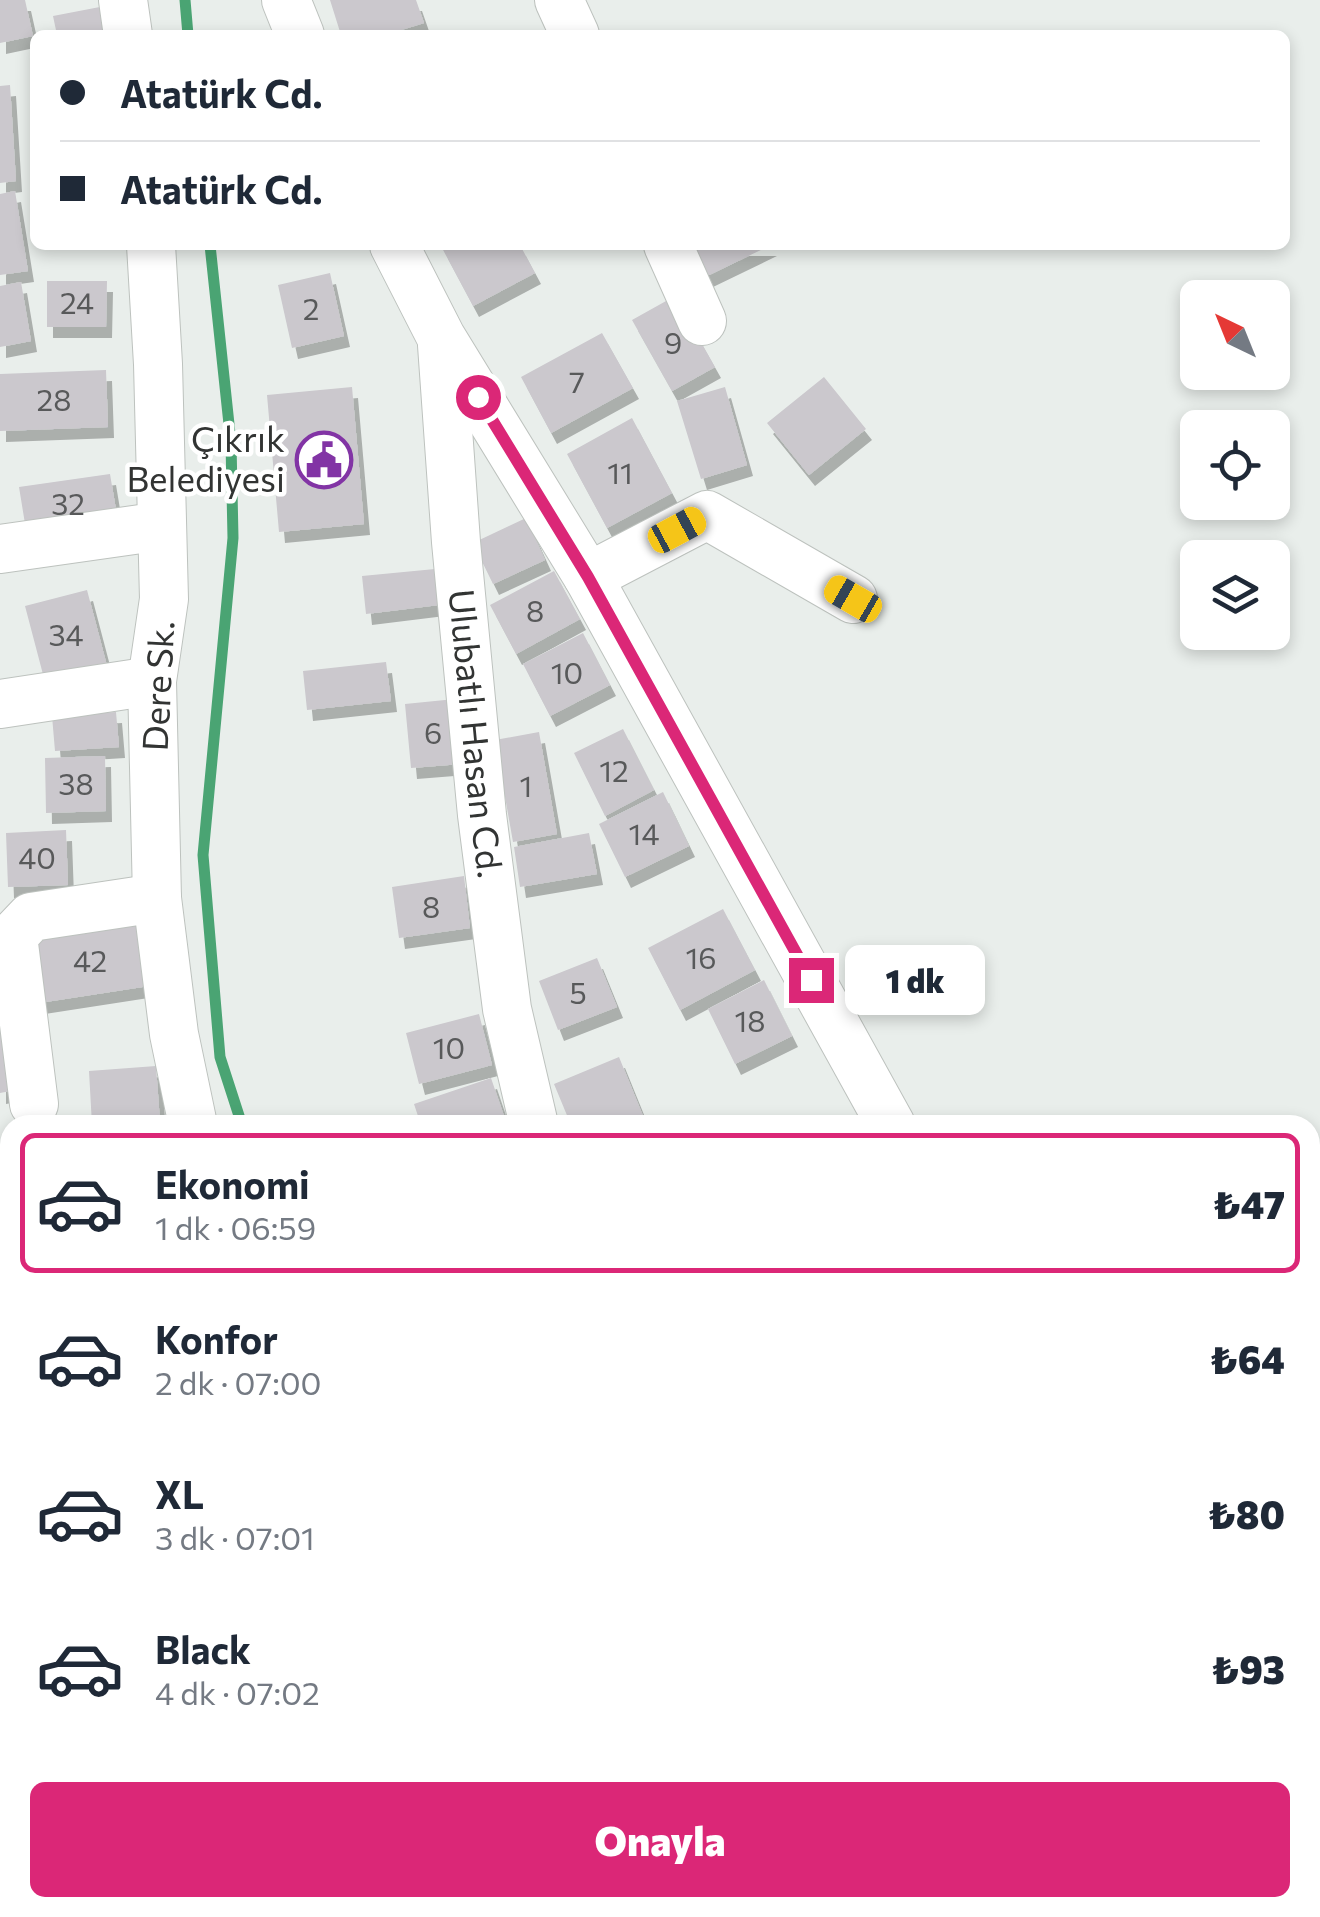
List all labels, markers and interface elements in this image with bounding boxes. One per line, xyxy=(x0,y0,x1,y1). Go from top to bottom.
text: Atatürk Cd. xyxy=(120,69,323,116)
text: Atatürk Cd. xyxy=(120,165,323,212)
north arrow xyxy=(1180,280,1290,390)
map controls xyxy=(1180,280,1290,650)
house number: 24 xyxy=(60,283,94,320)
house number: 2 xyxy=(303,289,319,326)
house number: 9 xyxy=(664,323,682,360)
house number: 7 xyxy=(569,362,585,399)
route start xyxy=(456,375,501,420)
house number: 28 xyxy=(37,380,71,417)
button: locate xyxy=(1180,410,1290,520)
place label: Çıkrık Belediyesi xyxy=(127,416,285,499)
public building icon: Çıkrık Belediyesi xyxy=(294,430,354,490)
house number: 11 xyxy=(607,453,633,490)
house number: 32 xyxy=(51,484,85,521)
car xyxy=(643,503,711,557)
button: layers xyxy=(1180,540,1290,650)
car xyxy=(820,571,886,627)
street label: Ulubatlı Hasan Cd. xyxy=(442,587,514,880)
house number: 8 xyxy=(526,591,544,628)
house number: 34 xyxy=(48,615,84,652)
street label: Dere Sk. xyxy=(132,620,181,752)
house number: 10 xyxy=(551,653,583,690)
house number: 6 xyxy=(424,713,442,750)
house number: 12 xyxy=(599,751,629,788)
house number: 38 xyxy=(58,764,94,801)
house number: 1 xyxy=(520,766,532,803)
house number: 14 xyxy=(629,814,659,851)
house number: 40 xyxy=(18,838,56,875)
house number: 8 xyxy=(422,887,440,924)
house number: 16 xyxy=(685,938,717,975)
house number: 42 xyxy=(73,941,107,978)
callout: 1 dk xyxy=(846,945,986,1015)
route end xyxy=(789,958,834,1003)
text: 1 dk xyxy=(886,960,944,1000)
house number: 5 xyxy=(569,973,587,1010)
house number: 18 xyxy=(734,1001,766,1038)
house number: 10 xyxy=(433,1028,465,1065)
icon: car xyxy=(35,1158,125,1248)
text: Ekonomi xyxy=(155,1160,310,1207)
text: ₺47 xyxy=(1213,1180,1285,1227)
text: 1 dk · 06:59 xyxy=(155,1207,316,1247)
icon: car xyxy=(35,1313,125,1403)
text: Konfor xyxy=(155,1315,278,1362)
text: ₺64 xyxy=(1210,1335,1285,1382)
text: 2 dk · 07:00 xyxy=(155,1362,321,1402)
icon: car xyxy=(35,1468,125,1558)
text: XL xyxy=(155,1470,204,1517)
text: ₺80 xyxy=(1208,1490,1285,1537)
text: 3 dk · 07:01 xyxy=(155,1517,315,1557)
icon: car xyxy=(35,1623,125,1713)
text: Black xyxy=(155,1625,251,1672)
text: ₺93 xyxy=(1211,1645,1285,1692)
text: 4 dk · 07:02 xyxy=(155,1672,320,1712)
button: Onayla xyxy=(30,1782,1290,1897)

